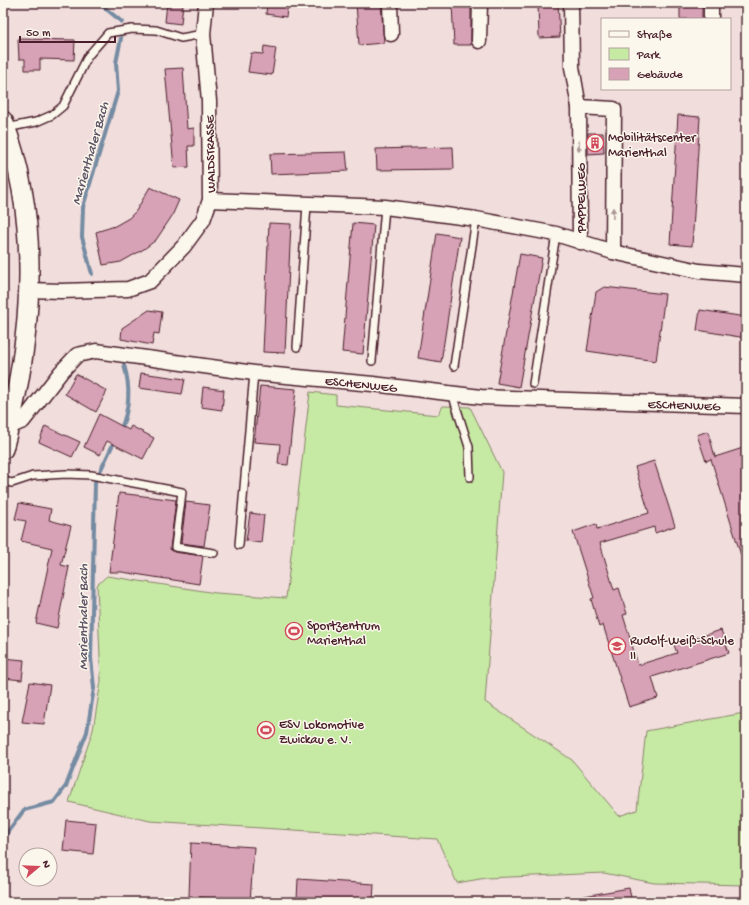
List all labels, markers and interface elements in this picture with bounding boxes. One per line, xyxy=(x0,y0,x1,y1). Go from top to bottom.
scale bar xyxy=(20,18,115,44)
legend xyxy=(601,18,731,90)
text: 50 m xyxy=(26,27,51,41)
text: Straße xyxy=(637,29,673,43)
text: Park xyxy=(636,49,662,63)
text: Gebäude xyxy=(637,69,683,83)
water label: Marienthaler Bach xyxy=(69,100,114,207)
street label: WALDSTRASSE xyxy=(203,114,220,193)
place label: Mobilitätscenter Marienthal xyxy=(608,131,697,161)
building icon: Mobilitätscenter Marienthal xyxy=(585,133,605,153)
one-way arrow xyxy=(576,140,582,153)
street label: PAPPELWEG xyxy=(575,163,590,234)
one-way arrow xyxy=(610,206,616,219)
street label: ESCHENWEG xyxy=(324,374,398,397)
street label: ESCHENWEG xyxy=(647,398,721,415)
water label: Marienthaler Bach xyxy=(76,563,93,670)
place label: Sportzentrum Marienthal xyxy=(307,619,380,649)
sports icon: Sportzentrum Marienthal xyxy=(284,621,304,641)
place label: Rudolf-Weiß-Schule II xyxy=(630,634,734,664)
school or university icon: Rudolf-Weiß-Schule II xyxy=(607,636,627,656)
place label: ESV Lokomotive Zwickau e. V. xyxy=(279,718,364,748)
sports icon: ESV Lokomotive Zwickau e. V. xyxy=(256,720,276,740)
north arrow xyxy=(18,847,58,887)
text: N xyxy=(39,859,52,870)

